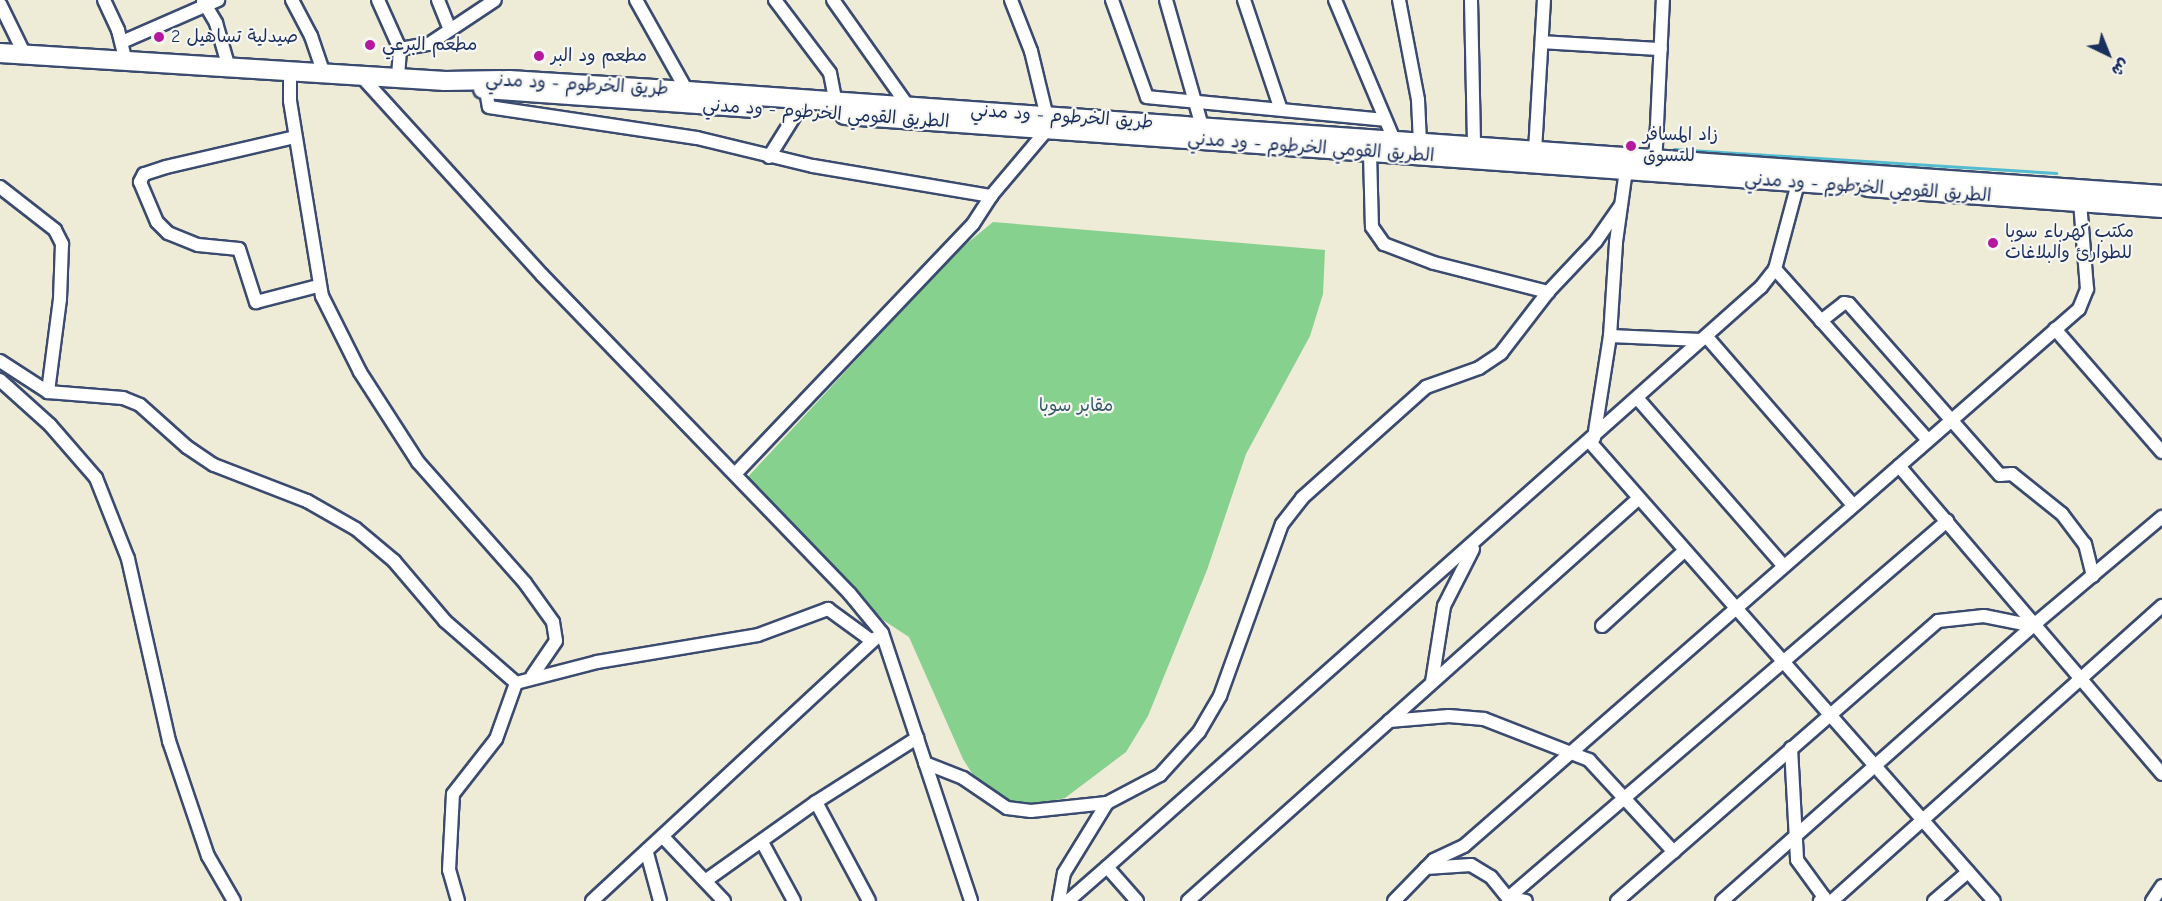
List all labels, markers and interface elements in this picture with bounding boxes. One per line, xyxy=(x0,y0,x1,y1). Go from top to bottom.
north arrow xyxy=(2078,24,2138,84)
place label: صيدلية تساهيل 2 xyxy=(171,26,298,48)
marker: صيدلية تساهيل 2 xyxy=(152,30,166,44)
place label: مطعم البرعي xyxy=(382,34,477,56)
marker: مطعم البرعي xyxy=(363,38,377,52)
place label: مطعم ود البر xyxy=(551,45,647,67)
marker: مطعم ود البر xyxy=(532,49,546,63)
text: ش xyxy=(2108,55,2133,80)
street label: طريق الخرطوم - ود مدني xyxy=(485,69,669,101)
street label: الطريق القومي الخرطوم - ود مدني xyxy=(702,95,950,133)
street label: طريق الخرطوم - ود مدني xyxy=(970,100,1154,134)
place label: زاد المسافر للتسوق xyxy=(1643,125,1718,168)
street label: الطريق القومي الخرطوم - ود مدني xyxy=(1187,129,1435,167)
marker: زاد المسافر للتسوق xyxy=(1624,139,1638,153)
street label: الطريق القومي الخرطوم - ود مدني xyxy=(1744,169,1992,207)
place label: مكتب كهرباء سوبا للطوارئ والبلاغات xyxy=(2005,222,2134,264)
marker: مكتب كهرباء سوبا للطوارئ والبلاغات xyxy=(1986,236,2000,250)
park label: مقابر سوبا xyxy=(1039,395,1113,417)

